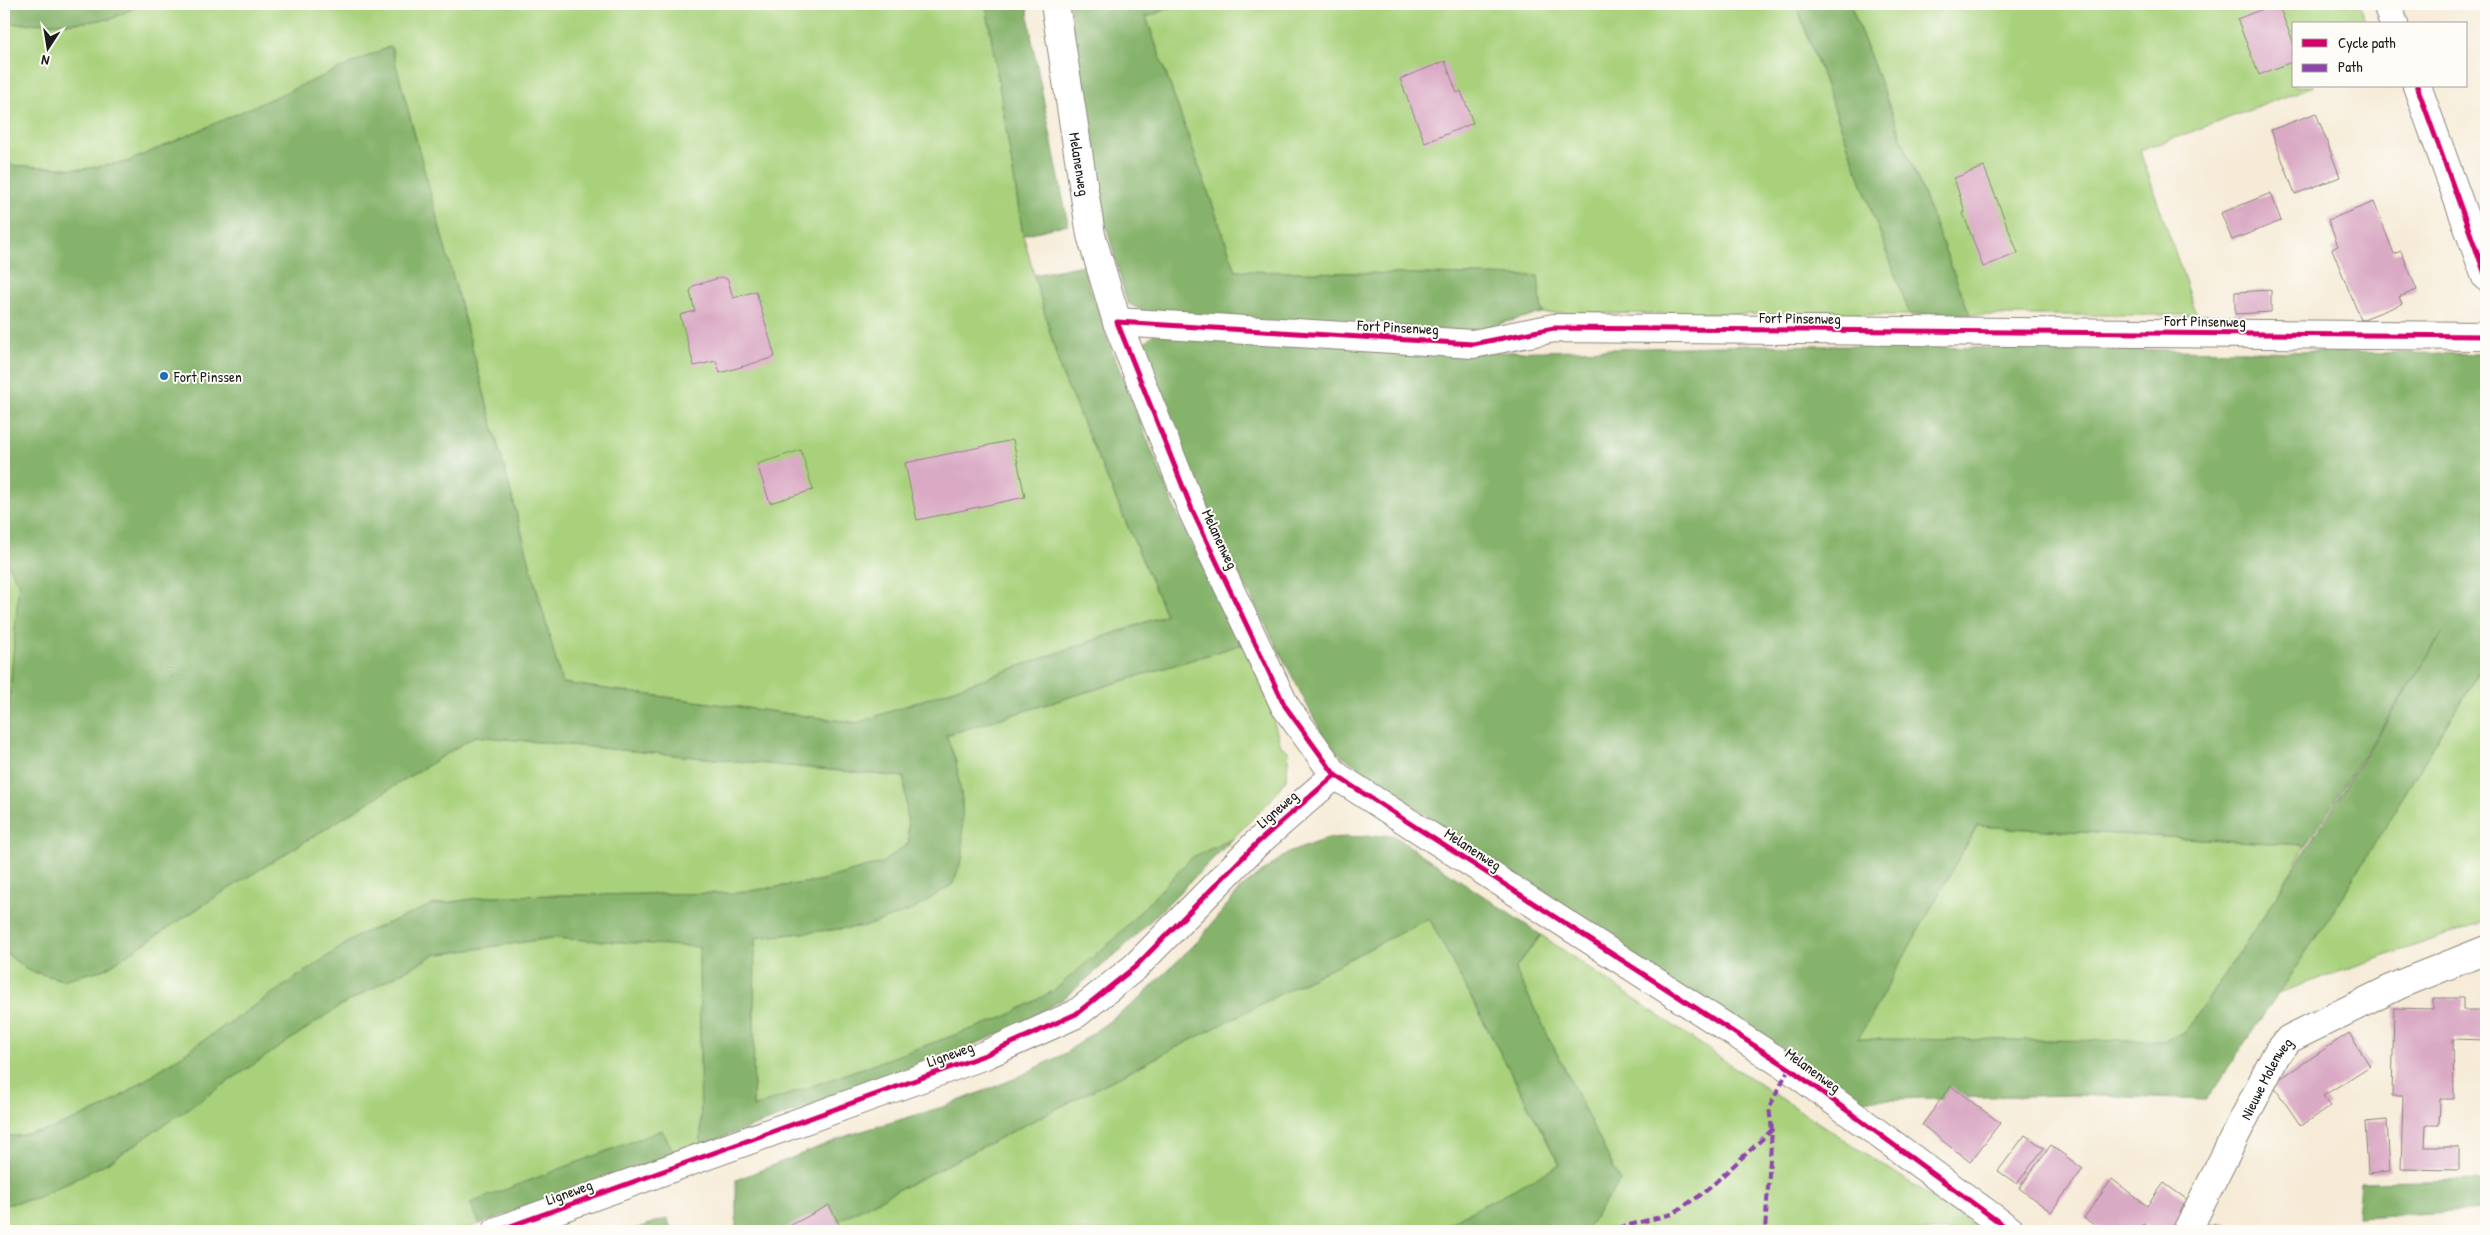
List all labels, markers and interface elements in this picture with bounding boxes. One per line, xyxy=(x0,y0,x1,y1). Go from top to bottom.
north arrow xyxy=(22,22,72,72)
legend xyxy=(2292,22,2468,88)
text: Cycle path xyxy=(2338,32,2396,53)
text: N xyxy=(39,51,51,71)
text: Path xyxy=(2338,56,2363,77)
street label: Melanenweg xyxy=(1065,131,1095,198)
street label: Fort Pinsenweg xyxy=(1758,307,1841,329)
street label: Fort Pinsenweg xyxy=(2163,310,2246,332)
street label: Fort Pinsenweg xyxy=(1356,314,1440,340)
place label: Fort Pinssen xyxy=(173,366,242,387)
marker: Fort Pinssen xyxy=(158,370,170,382)
street label: Melanenweg xyxy=(1197,506,1243,573)
street label: Ligneweg xyxy=(1252,785,1302,833)
street label: Melanenweg xyxy=(1440,823,1506,875)
street label: Nieuwe Molenweg xyxy=(2235,1032,2297,1123)
street label: Ligneweg xyxy=(924,1036,976,1072)
street label: Melanenweg xyxy=(1781,1043,1845,1097)
street label: Ligneweg xyxy=(543,1174,595,1210)

